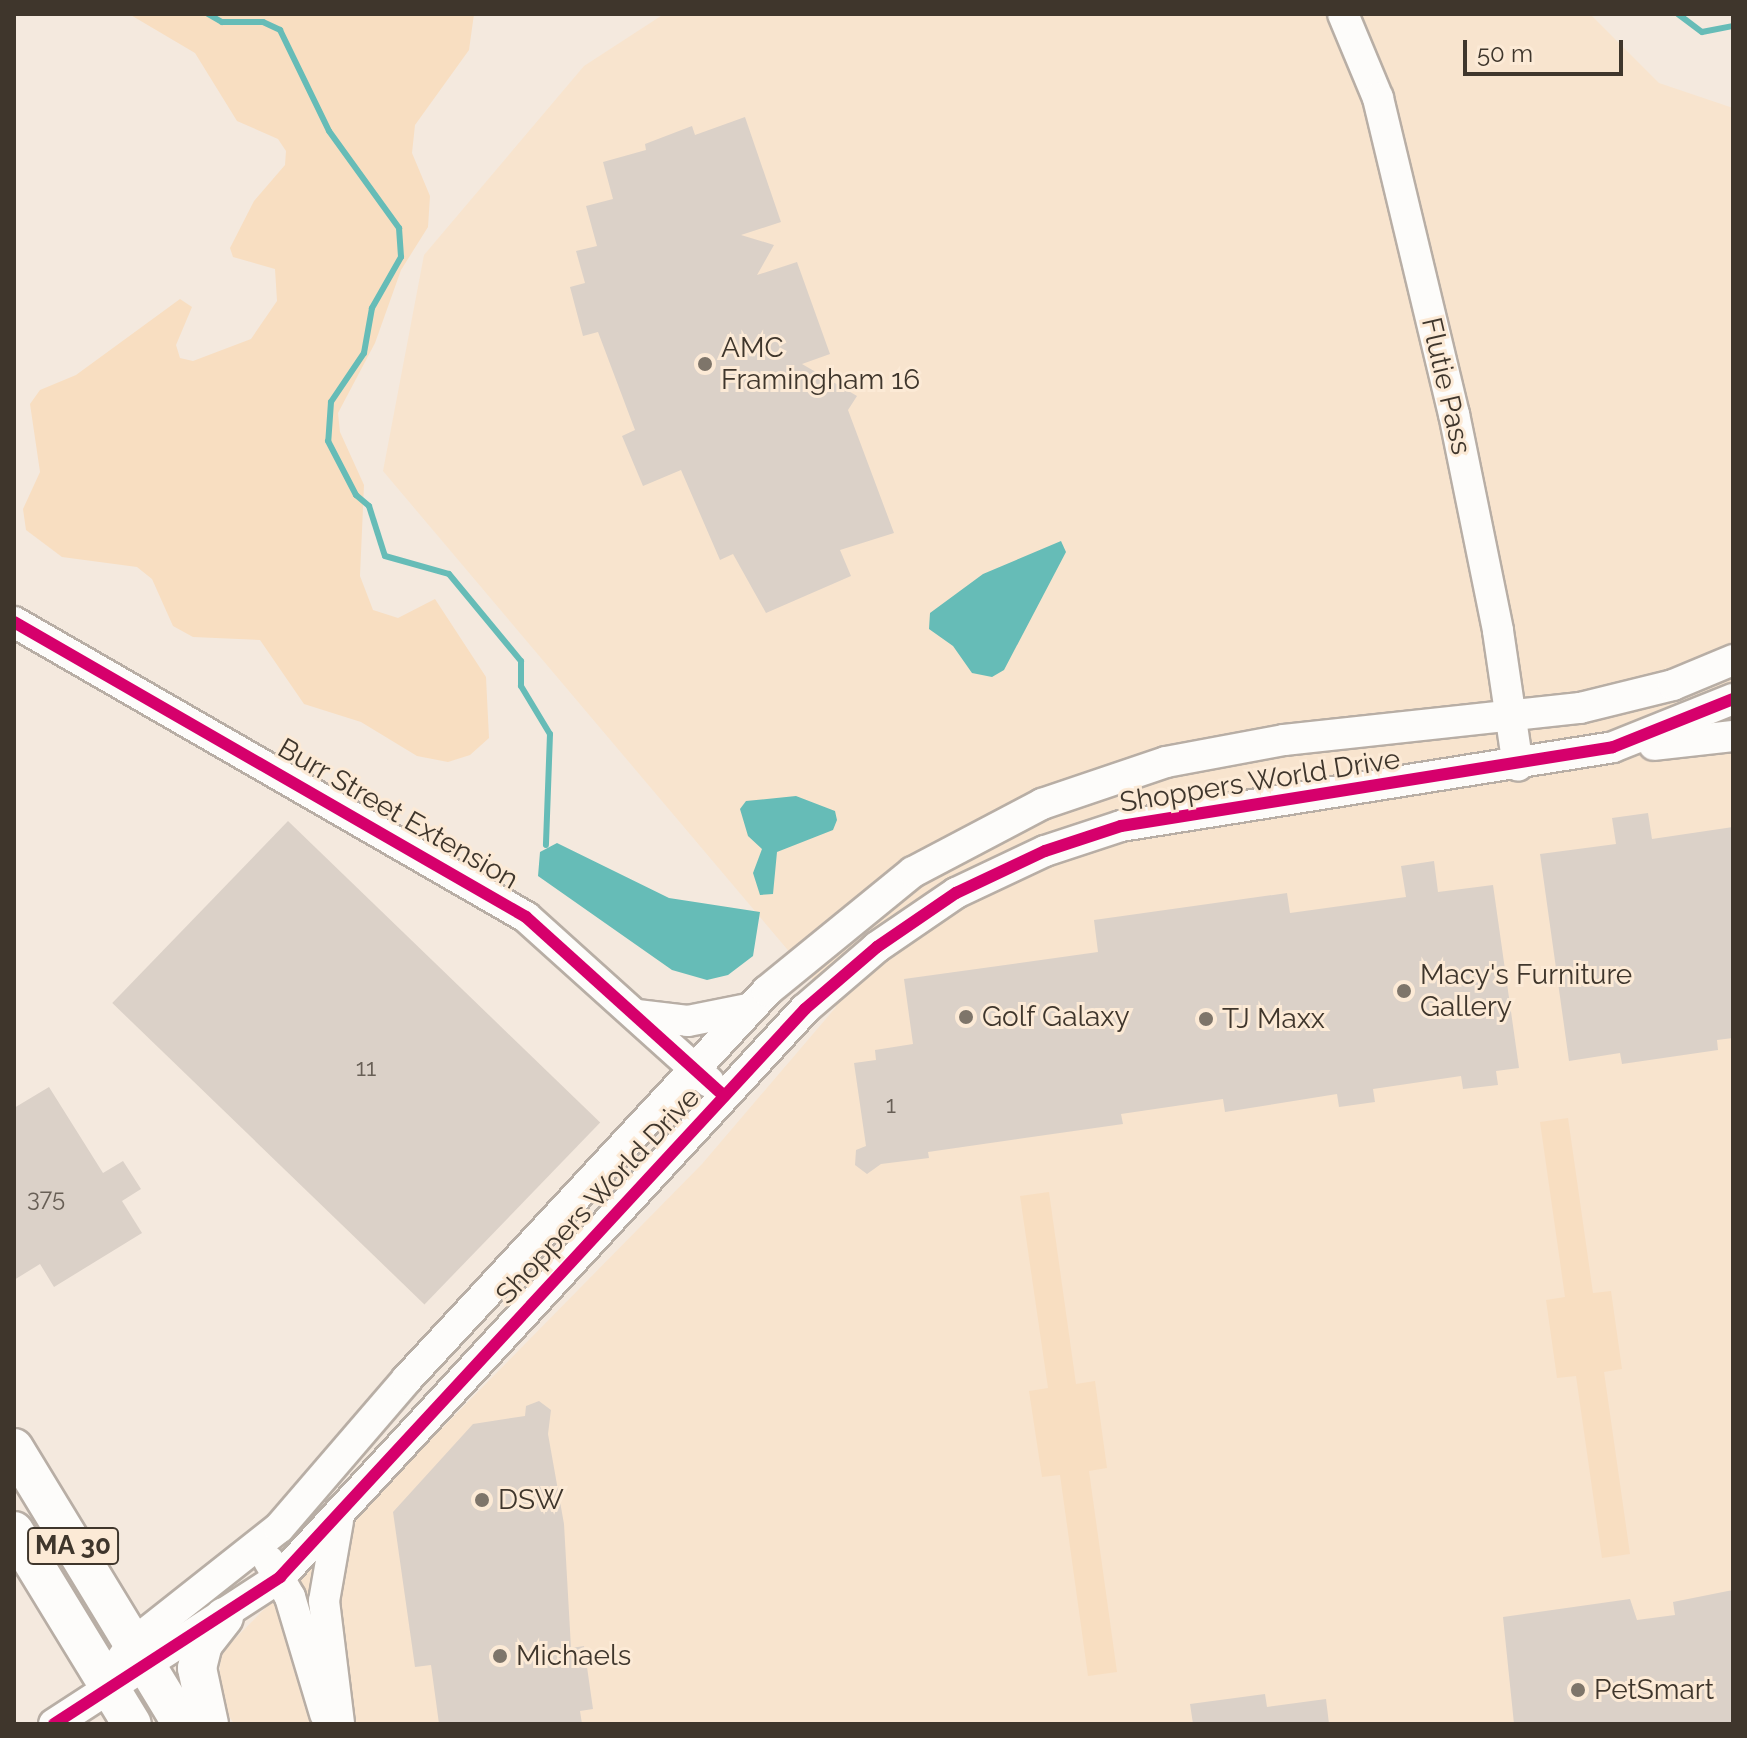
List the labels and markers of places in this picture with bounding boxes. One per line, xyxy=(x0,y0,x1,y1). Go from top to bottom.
place label: AMC Framingham 16 xyxy=(721,331,920,397)
marker: AMC Framingham 16 xyxy=(696,355,714,373)
place label: Macy's Furniture Gallery xyxy=(1420,958,1632,1024)
marker: Macy's Furniture Gallery xyxy=(1395,982,1413,1000)
place label: Golf Galaxy xyxy=(982,1000,1130,1034)
place label: TJ Maxx xyxy=(1222,1002,1325,1036)
marker: Golf Galaxy xyxy=(957,1008,975,1026)
marker: TJ Maxx xyxy=(1197,1010,1215,1028)
place label: DSW xyxy=(498,1483,564,1517)
marker: DSW xyxy=(473,1491,491,1509)
place label: Michaels xyxy=(516,1639,631,1673)
marker: Michaels xyxy=(491,1647,509,1665)
place label: PetSmart xyxy=(1594,1673,1714,1707)
marker: PetSmart xyxy=(1569,1681,1587,1699)

